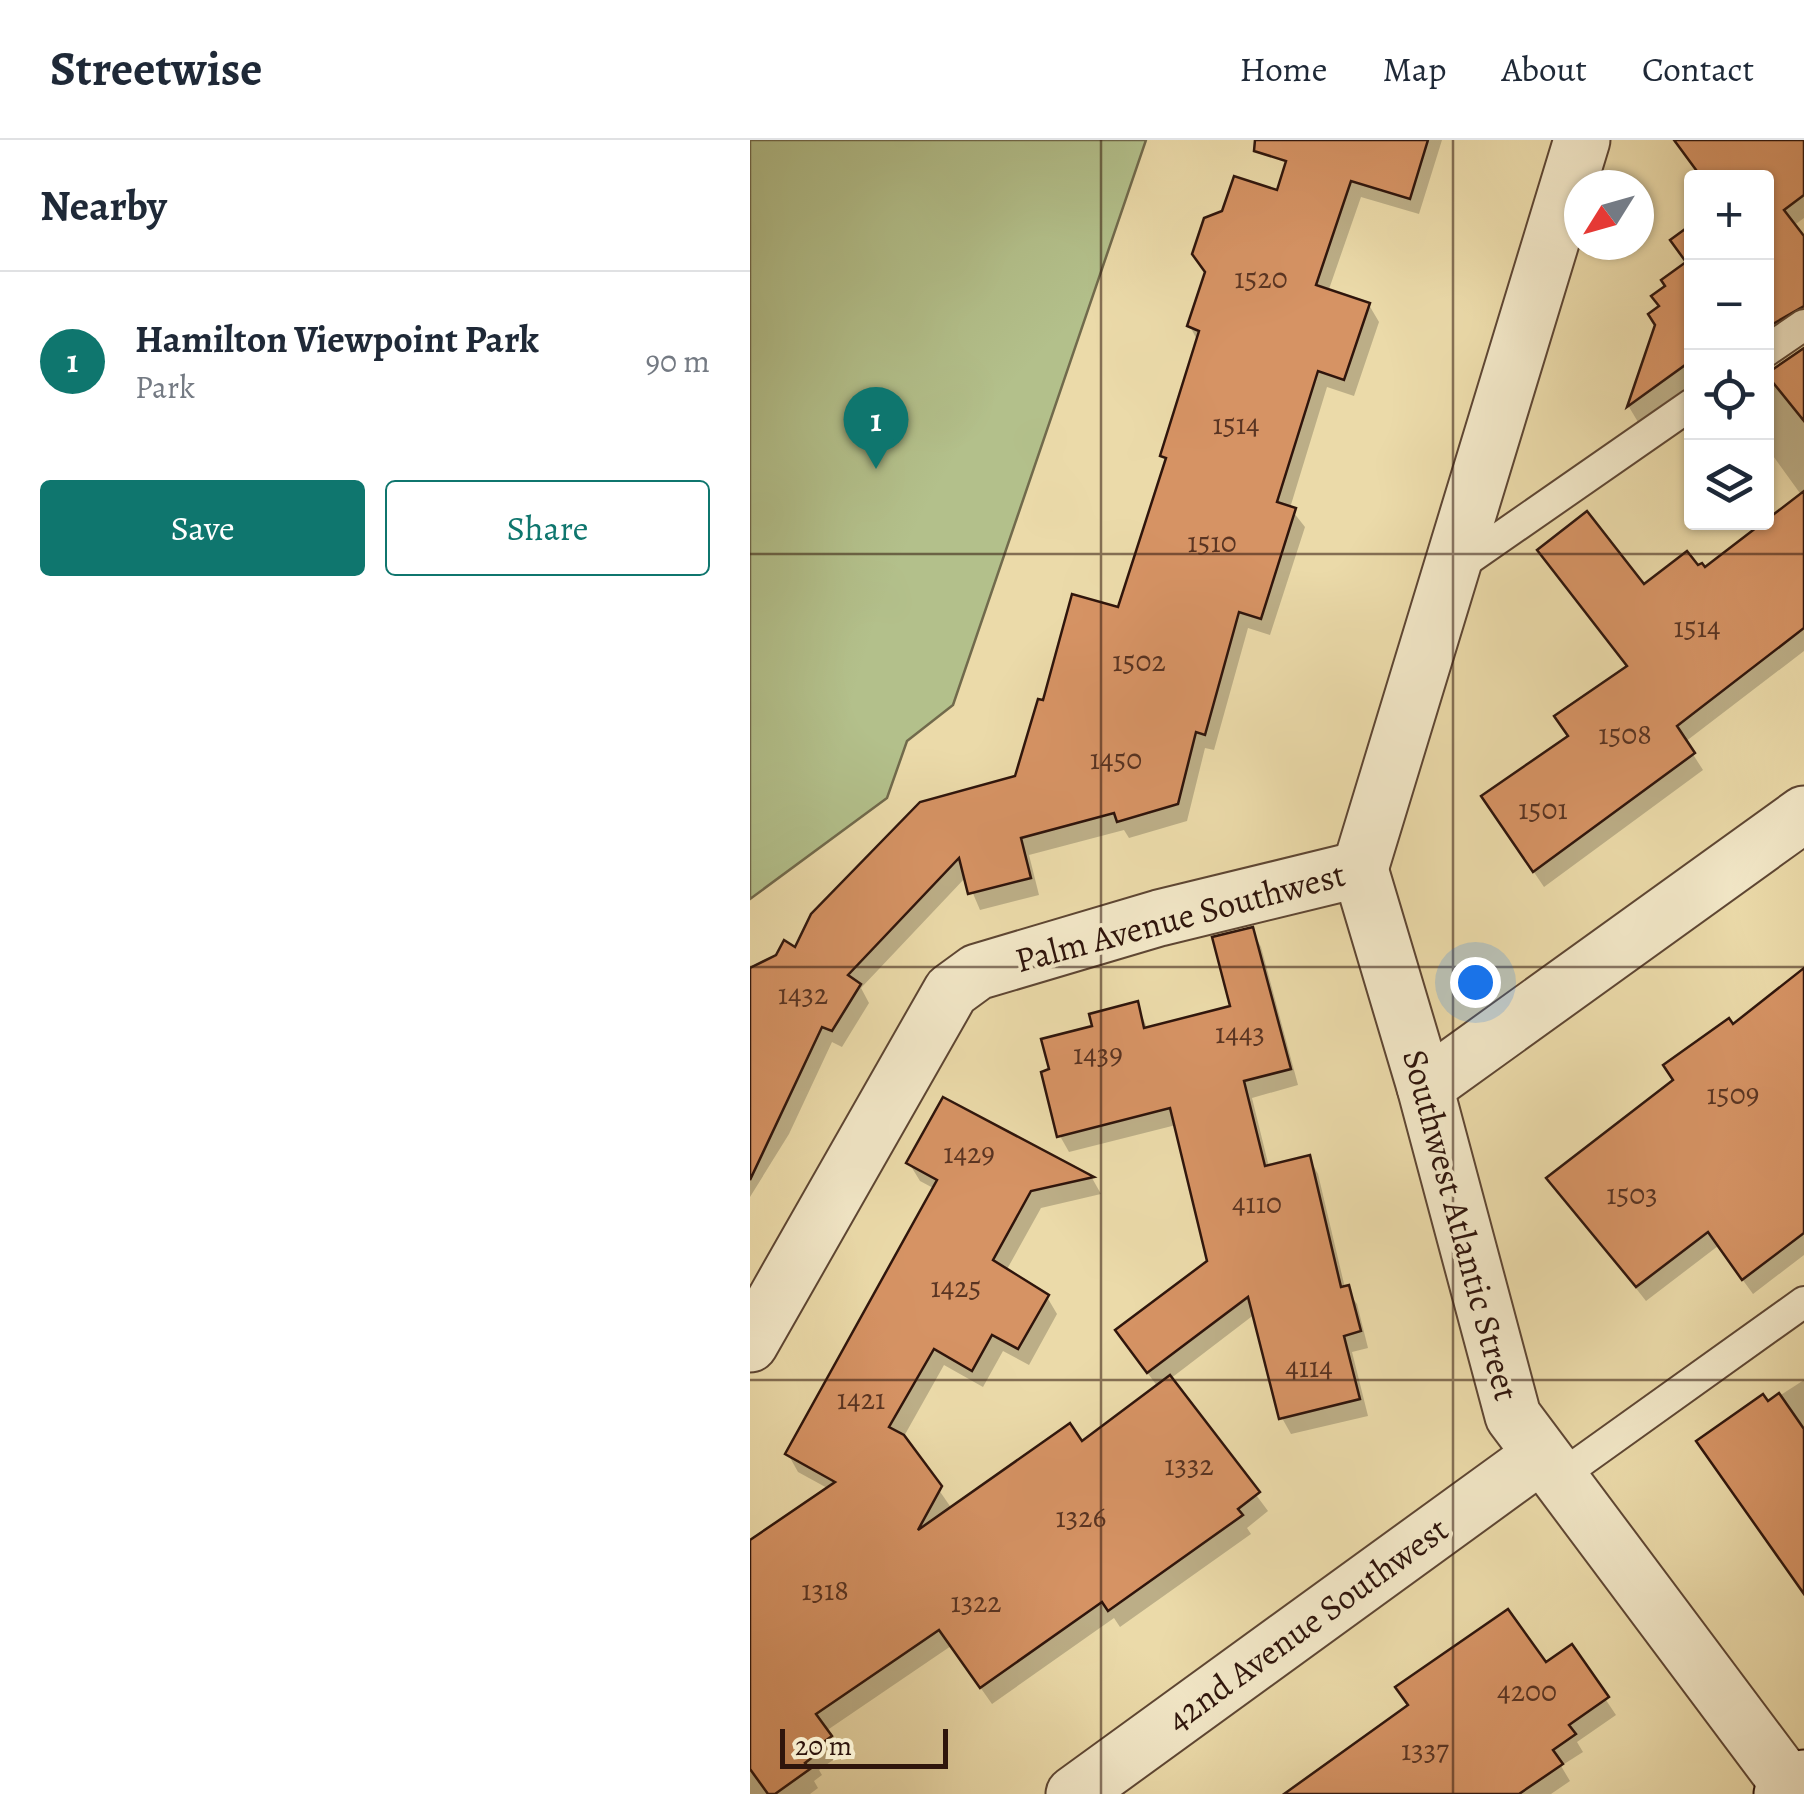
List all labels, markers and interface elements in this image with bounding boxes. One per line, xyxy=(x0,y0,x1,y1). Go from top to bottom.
text: Streetwise xyxy=(50,36,263,102)
text: Home xyxy=(1239,45,1327,93)
text: Map xyxy=(1382,45,1446,93)
text: About xyxy=(1501,45,1587,93)
text: Contact xyxy=(1642,45,1754,93)
north arrow xyxy=(1564,170,1654,260)
map controls xyxy=(1684,170,1774,530)
button: + xyxy=(1684,170,1774,260)
text: Nearby xyxy=(40,177,167,234)
house number: 1520 xyxy=(1234,258,1288,298)
button: − xyxy=(1684,260,1774,350)
text: Hamilton Viewpoint Park xyxy=(135,313,539,365)
text: 1 xyxy=(67,339,78,383)
text: 90 m xyxy=(645,339,710,383)
button: locate xyxy=(1684,350,1774,440)
text: Park xyxy=(135,365,195,409)
pin: 1 xyxy=(844,386,908,469)
house number: 1514 xyxy=(1212,404,1260,444)
button: layers xyxy=(1684,440,1774,530)
button: Save xyxy=(40,480,365,576)
button: Share xyxy=(385,480,710,576)
house number: 1510 xyxy=(1187,522,1237,562)
house number: 1514 xyxy=(1673,607,1721,647)
house number: 1502 xyxy=(1112,641,1166,681)
house number: 1508 xyxy=(1598,714,1652,754)
house number: 1450 xyxy=(1090,739,1142,779)
house number: 1501 xyxy=(1518,789,1568,829)
street label: Palm Avenue Southwest xyxy=(1010,850,1350,984)
your location xyxy=(1450,957,1501,1008)
house number: 1432 xyxy=(778,974,828,1014)
house number: 1443 xyxy=(1215,1013,1265,1053)
house number: 1439 xyxy=(1073,1034,1123,1074)
street label: Southwest Atlantic Street xyxy=(1391,1044,1531,1406)
house number: 1509 xyxy=(1707,1074,1759,1114)
house number: 1429 xyxy=(943,1133,995,1173)
house number: 1503 xyxy=(1606,1174,1658,1214)
house number: 4110 xyxy=(1232,1183,1282,1223)
house number: 1425 xyxy=(931,1267,982,1307)
house number: 4114 xyxy=(1285,1347,1333,1387)
house number: 1421 xyxy=(837,1379,885,1419)
house number: 1332 xyxy=(1164,1445,1214,1485)
house number: 1326 xyxy=(1056,1497,1106,1537)
street label: 42nd Avenue Southwest xyxy=(1156,1505,1458,1743)
house number: 1318 xyxy=(801,1570,849,1610)
house number: 1322 xyxy=(950,1582,1002,1622)
house number: 4200 xyxy=(1497,1671,1557,1711)
scale bar xyxy=(780,1724,948,1768)
text: 20 m xyxy=(795,1727,852,1765)
house number: 1337 xyxy=(1401,1730,1449,1770)

